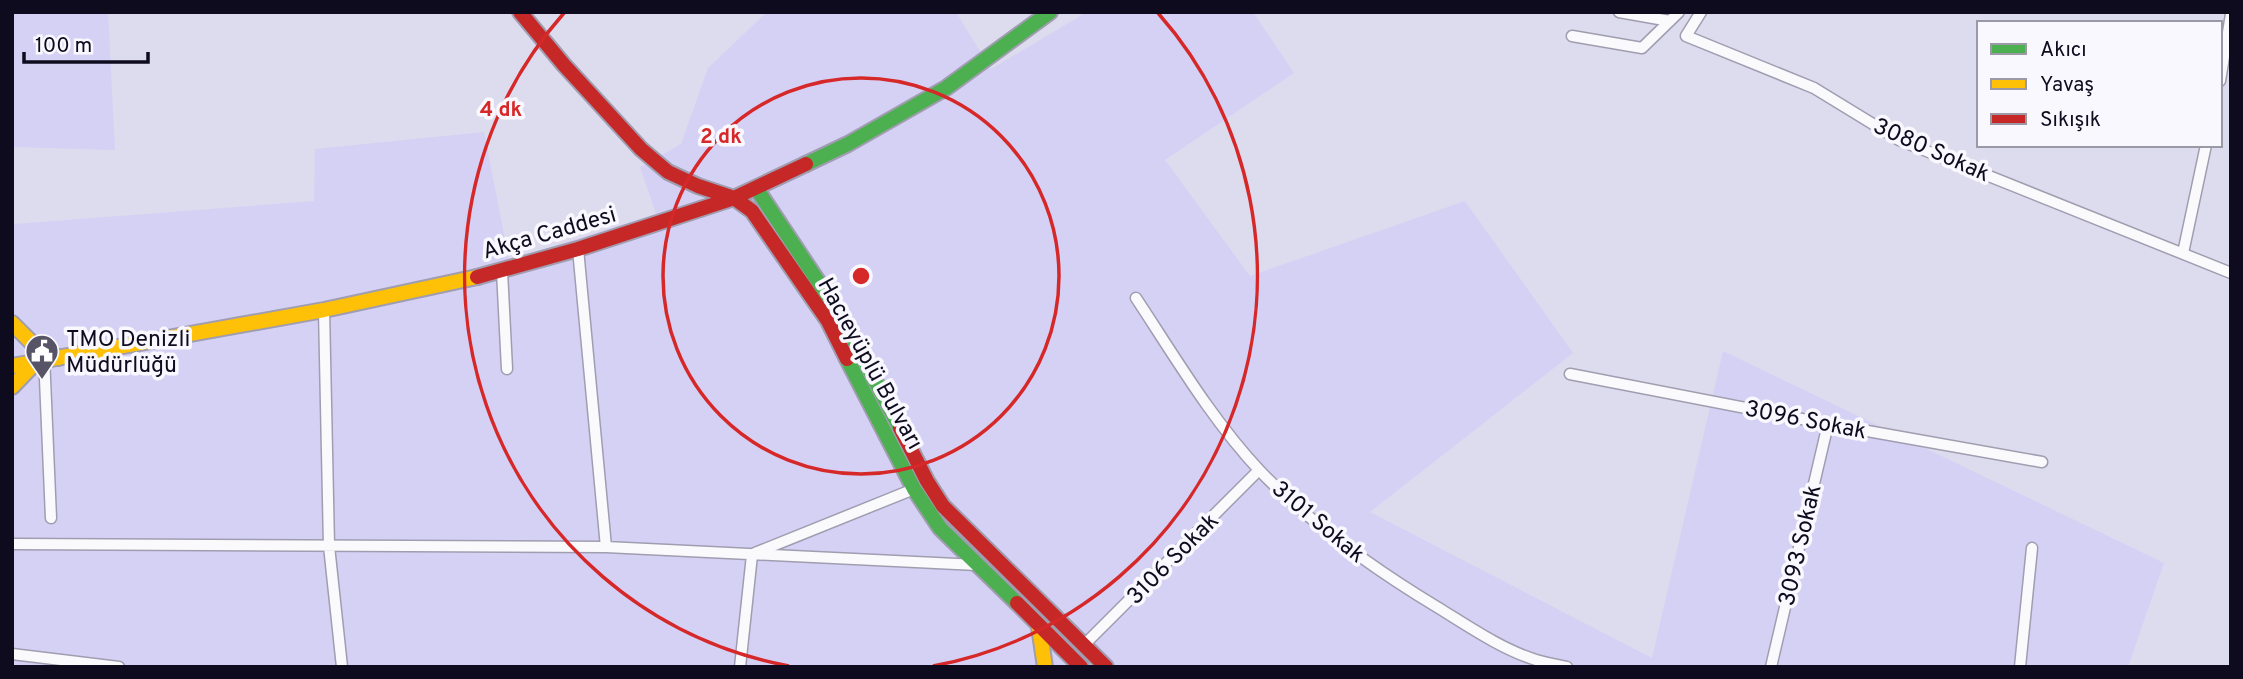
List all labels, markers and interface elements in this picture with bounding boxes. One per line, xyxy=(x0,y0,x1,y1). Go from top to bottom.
scale bar xyxy=(24,21,149,65)
legend xyxy=(1977,21,2222,147)
text: 100 m xyxy=(35,33,92,60)
text: Akıcı xyxy=(2040,37,2087,64)
text: Yavaş xyxy=(2040,72,2094,99)
text: 4 dk xyxy=(480,97,523,124)
text: Sıkışık xyxy=(2040,107,2101,134)
street label: 3080 Sokak xyxy=(1868,113,1994,190)
text: 2 dk xyxy=(700,124,742,151)
street label: Akça Caddesi xyxy=(479,201,620,267)
centre of rings xyxy=(849,264,873,288)
street label: Hacıeyüplü Bulvarı xyxy=(810,273,928,455)
place label: TMO Denizli Müdürlüğü xyxy=(66,326,190,381)
public building icon: TMO Denizli Müdürlüğü xyxy=(23,332,61,381)
street label: 3096 Sokak xyxy=(1742,395,1869,447)
street label: 3101 Sokak xyxy=(1265,475,1370,570)
street label: 3093 Sokak xyxy=(1773,482,1829,609)
street label: 3106 Sokak xyxy=(1122,508,1226,612)

